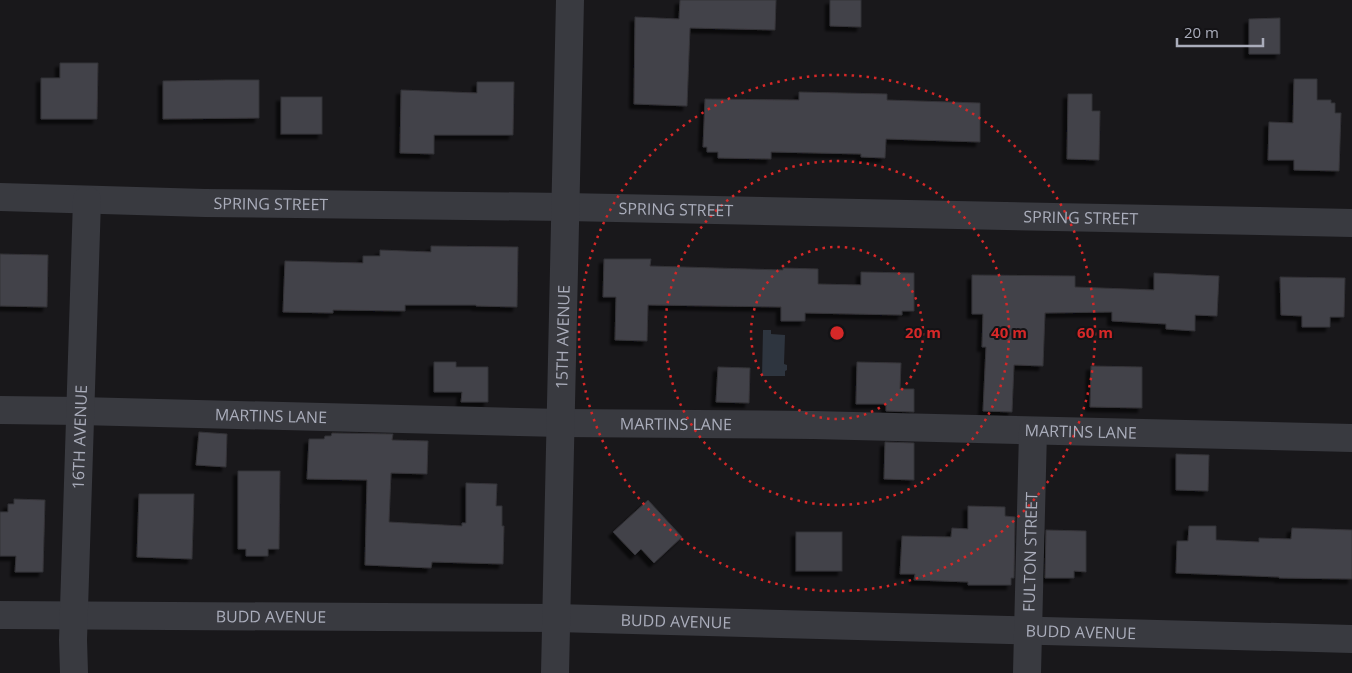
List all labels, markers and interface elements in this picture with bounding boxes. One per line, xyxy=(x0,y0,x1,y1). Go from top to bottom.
scale bar xyxy=(1177,15,1263,47)
text: 20 m xyxy=(1184,22,1219,42)
street label: SPRING STREET xyxy=(213,192,329,215)
street label: SPRING STREET xyxy=(618,197,734,221)
street label: SPRING STREET xyxy=(1023,205,1139,230)
street label: 15TH AVENUE xyxy=(550,285,575,389)
text: 20 m xyxy=(905,322,941,342)
text: 40 m xyxy=(991,322,1027,342)
text: 60 m xyxy=(1077,322,1113,342)
centre of rings xyxy=(828,324,846,342)
street label: 16TH AVENUE xyxy=(67,385,92,490)
street label: MARTINS LANE xyxy=(215,403,327,428)
street label: MARTINS LANE xyxy=(620,412,732,435)
street label: MARTINS LANE xyxy=(1024,419,1137,444)
street label: FULTON STREET xyxy=(1018,492,1042,612)
street label: BUDD AVENUE xyxy=(216,605,326,628)
street label: BUDD AVENUE xyxy=(620,609,732,634)
street label: BUDD AVENUE xyxy=(1025,619,1136,644)

